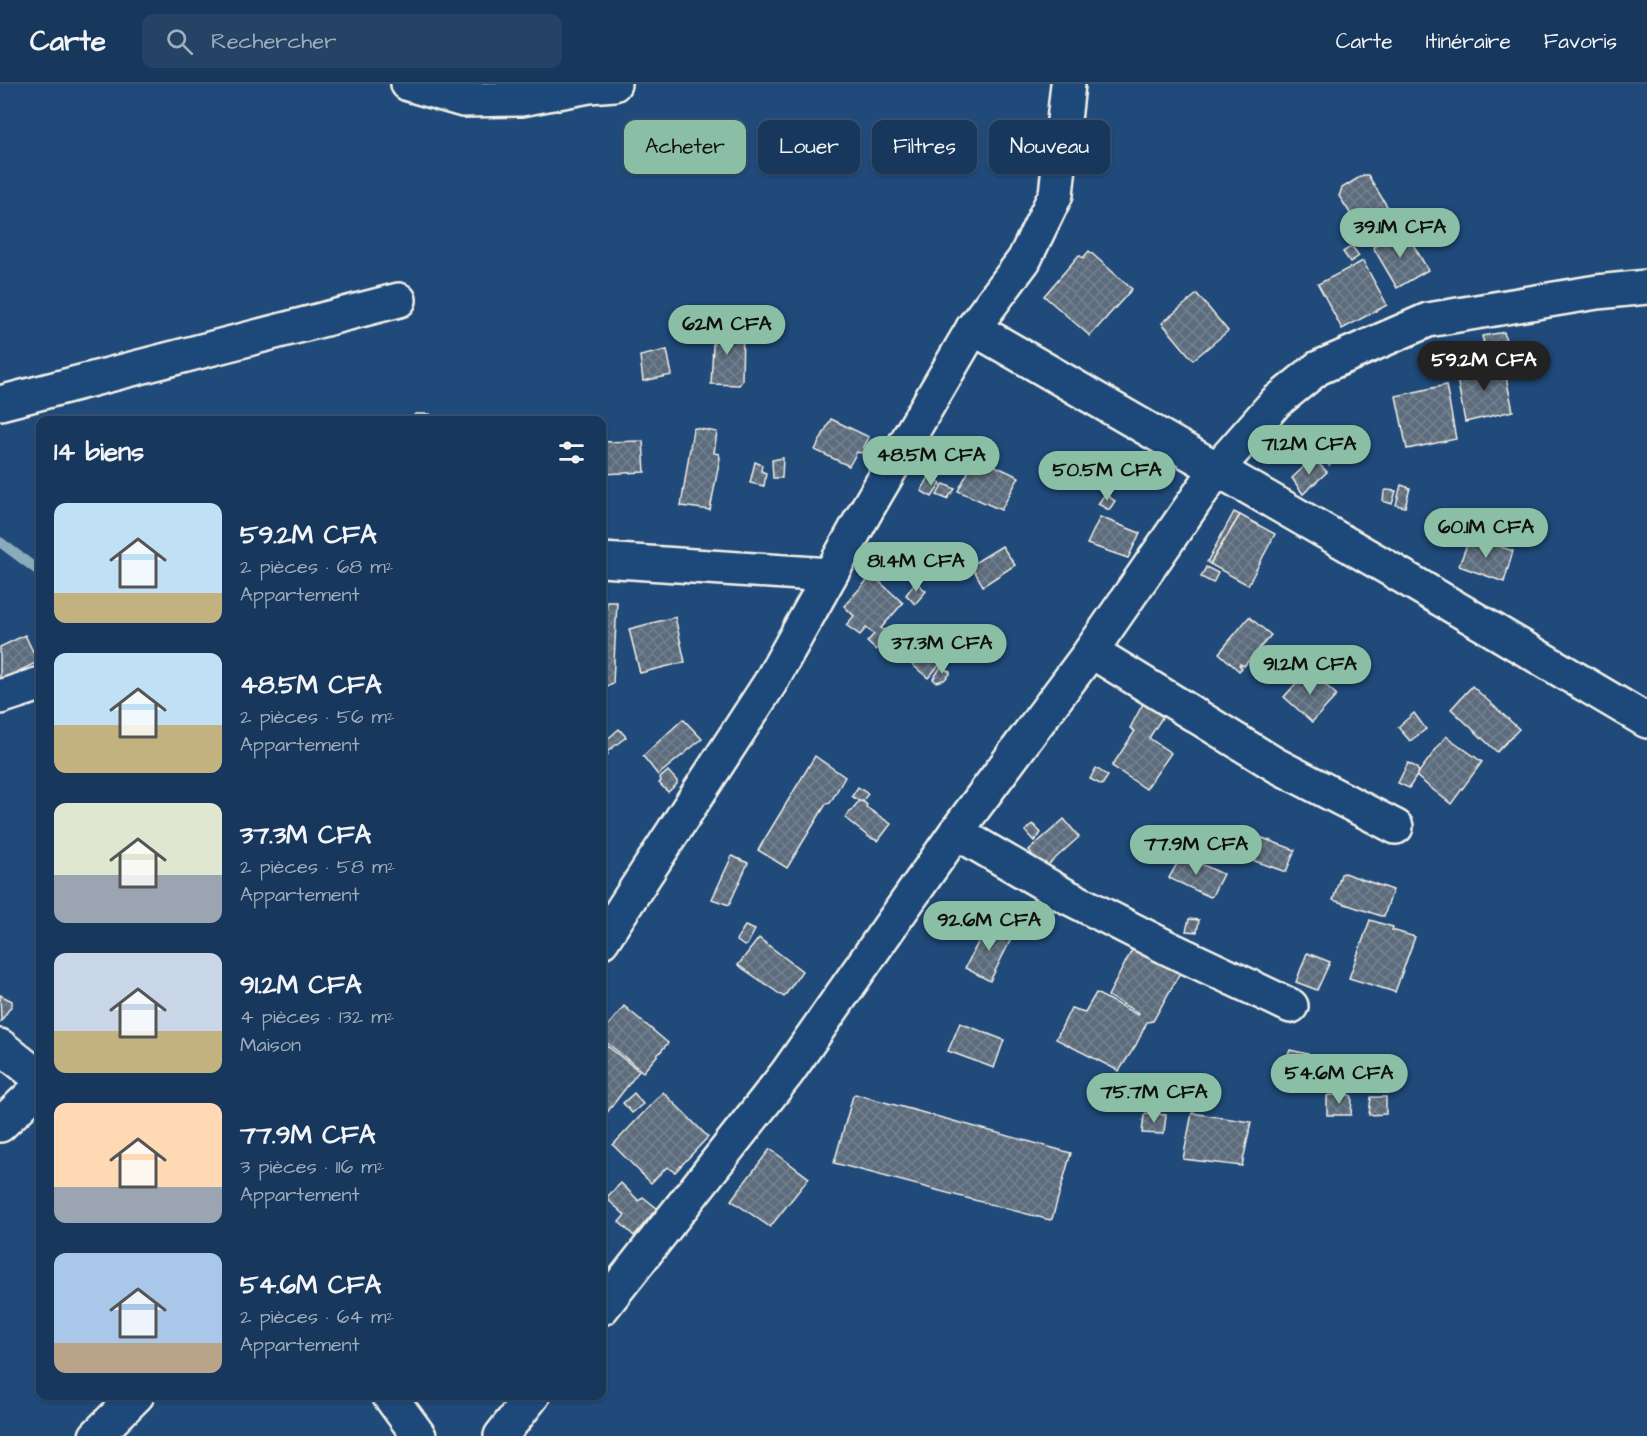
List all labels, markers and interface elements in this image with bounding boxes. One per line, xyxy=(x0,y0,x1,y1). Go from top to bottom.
search box xyxy=(142,14,562,68)
text: Carte xyxy=(30,22,106,61)
icon: search xyxy=(163,25,196,58)
text: Rechercher xyxy=(211,26,336,57)
text: Carte xyxy=(1336,27,1393,56)
text: Itinéraire xyxy=(1426,27,1511,56)
text: Favoris xyxy=(1544,27,1617,56)
chip: Acheter xyxy=(624,120,746,174)
chip: Louer xyxy=(758,120,860,174)
chip: Filtres xyxy=(872,120,977,174)
chip: Nouveau xyxy=(989,120,1110,174)
pin: 39.1M CFA xyxy=(1331,208,1469,259)
text: 39.1M CFA xyxy=(1354,213,1446,241)
pin: 62M CFA xyxy=(672,305,782,356)
text: 62M CFA xyxy=(682,310,772,338)
pin: 59.2M CFA xyxy=(1415,341,1553,392)
text: 59.2M CFA xyxy=(1431,346,1537,374)
pin: 71.2M CFA xyxy=(1240,425,1378,476)
text: 71.2M CFA xyxy=(1262,430,1356,458)
text: 14 biens xyxy=(54,434,144,470)
icon: filters xyxy=(555,436,588,469)
pin: 48.5M CFA xyxy=(862,436,1000,487)
text: 48.5M CFA xyxy=(877,441,985,469)
pin: 50.5M CFA xyxy=(1038,451,1176,502)
text: 50.5M CFA xyxy=(1052,456,1162,484)
pin: 60.1M CFA xyxy=(1417,508,1555,559)
text: 60.1M CFA xyxy=(1438,513,1534,541)
text: 59.2M CFA xyxy=(240,517,377,553)
icon: home xyxy=(102,527,174,599)
pin: 81.4M CFA xyxy=(847,542,985,593)
text: 81.4M CFA xyxy=(867,547,965,575)
text: 2 pièces · 68 m² xyxy=(240,553,393,581)
text: Appartement xyxy=(240,581,360,609)
pin: 37.3M CFA xyxy=(873,624,1011,675)
text: 37.3M CFA xyxy=(892,629,992,657)
pin: 91.2M CFA xyxy=(1241,645,1379,696)
text: 91.2M CFA xyxy=(1263,650,1357,678)
text: 48.5M CFA xyxy=(240,667,382,703)
icon: home xyxy=(102,677,174,749)
text: 2 pièces · 56 m² xyxy=(240,703,395,731)
text: Appartement xyxy=(240,731,360,759)
text: 37.3M CFA xyxy=(240,817,371,853)
pin: 77.9M CFA xyxy=(1127,825,1265,876)
icon: home xyxy=(102,827,174,899)
text: 77.9M CFA xyxy=(1144,830,1248,858)
text: 2 pièces · 58 m² xyxy=(240,853,395,881)
text: Appartement xyxy=(240,881,360,909)
pin: 92.6M CFA xyxy=(920,901,1058,952)
text: 92.6M CFA xyxy=(937,906,1041,934)
text: 91.2M CFA xyxy=(240,967,362,1003)
icon: home xyxy=(102,977,174,1049)
text: 4 pièces · 132 m² xyxy=(240,1003,394,1031)
text: Maison xyxy=(240,1031,301,1059)
pin: 54.6M CFA xyxy=(1270,1054,1408,1105)
text: 54.6M CFA xyxy=(1285,1059,1393,1087)
pin: 75.7M CFA xyxy=(1085,1073,1223,1124)
text: 75.7M CFA xyxy=(1101,1078,1207,1106)
text: 77.9M CFA xyxy=(240,1117,375,1153)
icon: home xyxy=(102,1127,174,1199)
text: 3 pièces · 116 m² xyxy=(240,1153,384,1181)
text: Appartement xyxy=(240,1181,360,1209)
text: 54.6M CFA xyxy=(240,1267,381,1303)
icon: home xyxy=(102,1277,174,1349)
text: 2 pièces · 64 m² xyxy=(240,1303,394,1331)
text: Appartement xyxy=(240,1331,360,1359)

